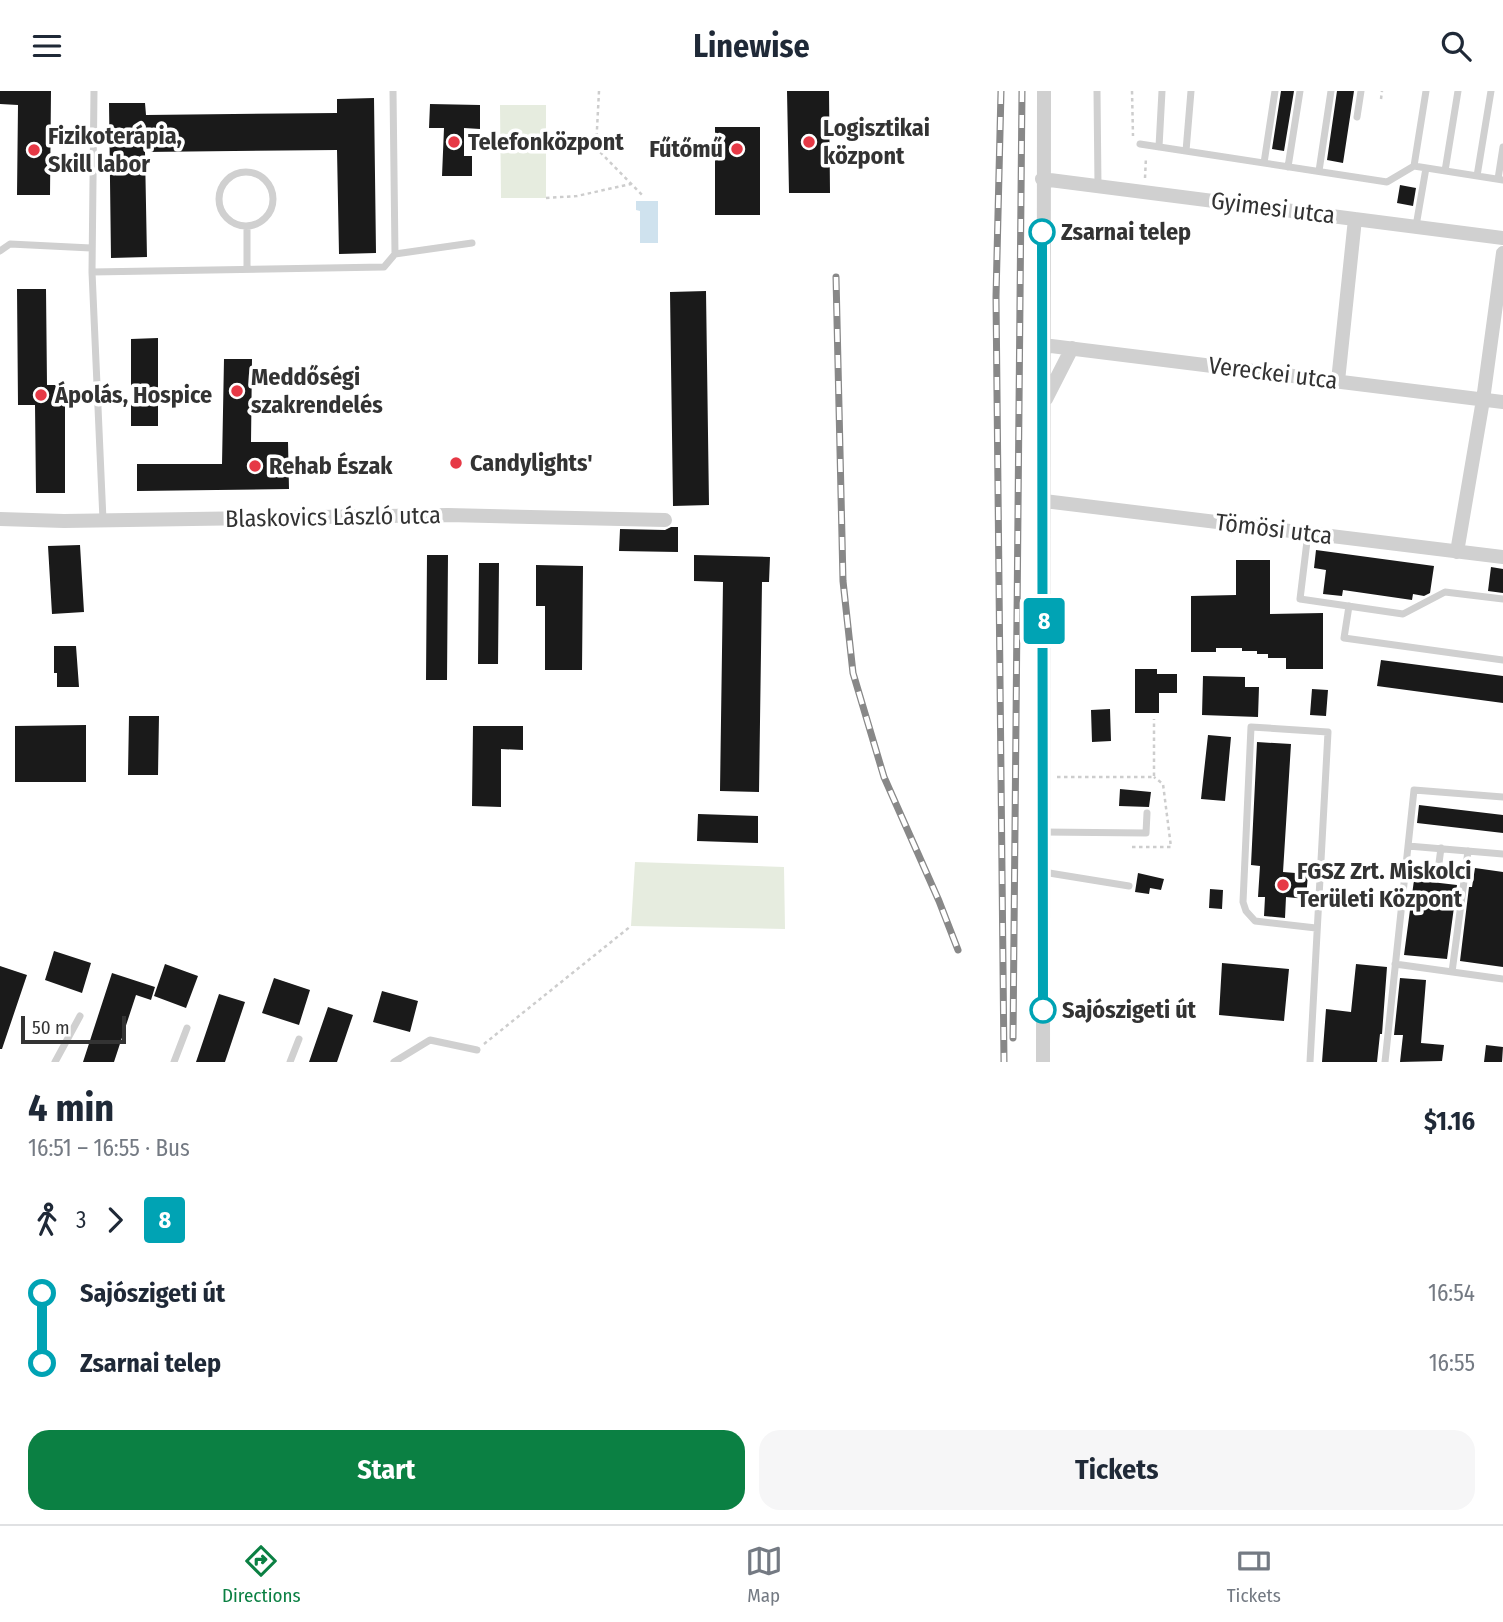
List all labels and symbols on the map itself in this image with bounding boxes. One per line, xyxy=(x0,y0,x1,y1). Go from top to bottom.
place label: Logisztikai központ xyxy=(823,114,930,170)
place label: Fizikoterápia, Skill labor xyxy=(48,122,182,178)
place label: Telefonközpont xyxy=(468,128,624,156)
marker: Telefonközpont xyxy=(446,134,462,150)
marker: Logisztikai központ xyxy=(801,134,817,150)
place label: Fűtőmű xyxy=(649,135,723,163)
marker: Fűtőmű xyxy=(729,141,745,157)
marker: Fizikoterápia, Skill labor xyxy=(26,142,42,158)
street label: Gyimesi utca xyxy=(1209,187,1337,229)
place label: Zsarnai telep xyxy=(1061,218,1191,246)
marker: Zsarnai telep xyxy=(1029,219,1055,245)
street label: Vereckei utca xyxy=(1207,351,1339,395)
place label: Meddőségi szakrendelés xyxy=(251,363,383,419)
place label: Ápolás, Hospice xyxy=(54,380,212,409)
marker: Meddőségi szakrendelés xyxy=(229,383,245,399)
marker: Ápolás, Hospice xyxy=(33,387,49,403)
place label: Candylights' xyxy=(470,449,593,477)
place label: Rehab Észak xyxy=(269,451,393,480)
marker: Candylights' xyxy=(448,455,464,471)
marker: Rehab Észak xyxy=(247,458,263,474)
street label: Blaskovics László utca xyxy=(225,501,441,533)
street label: Tömösi utca xyxy=(1214,508,1334,550)
line badge: 8 xyxy=(1021,598,1067,644)
place label: FGSZ Zrt. Miskolci Területi Központ xyxy=(1297,857,1471,913)
marker: FGSZ Zrt. Miskolci Területi Központ xyxy=(1275,877,1291,893)
place label: Sajószigeti út xyxy=(1062,996,1197,1024)
marker: Sajószigeti út xyxy=(1030,997,1056,1023)
scale bar xyxy=(21,1013,126,1045)

